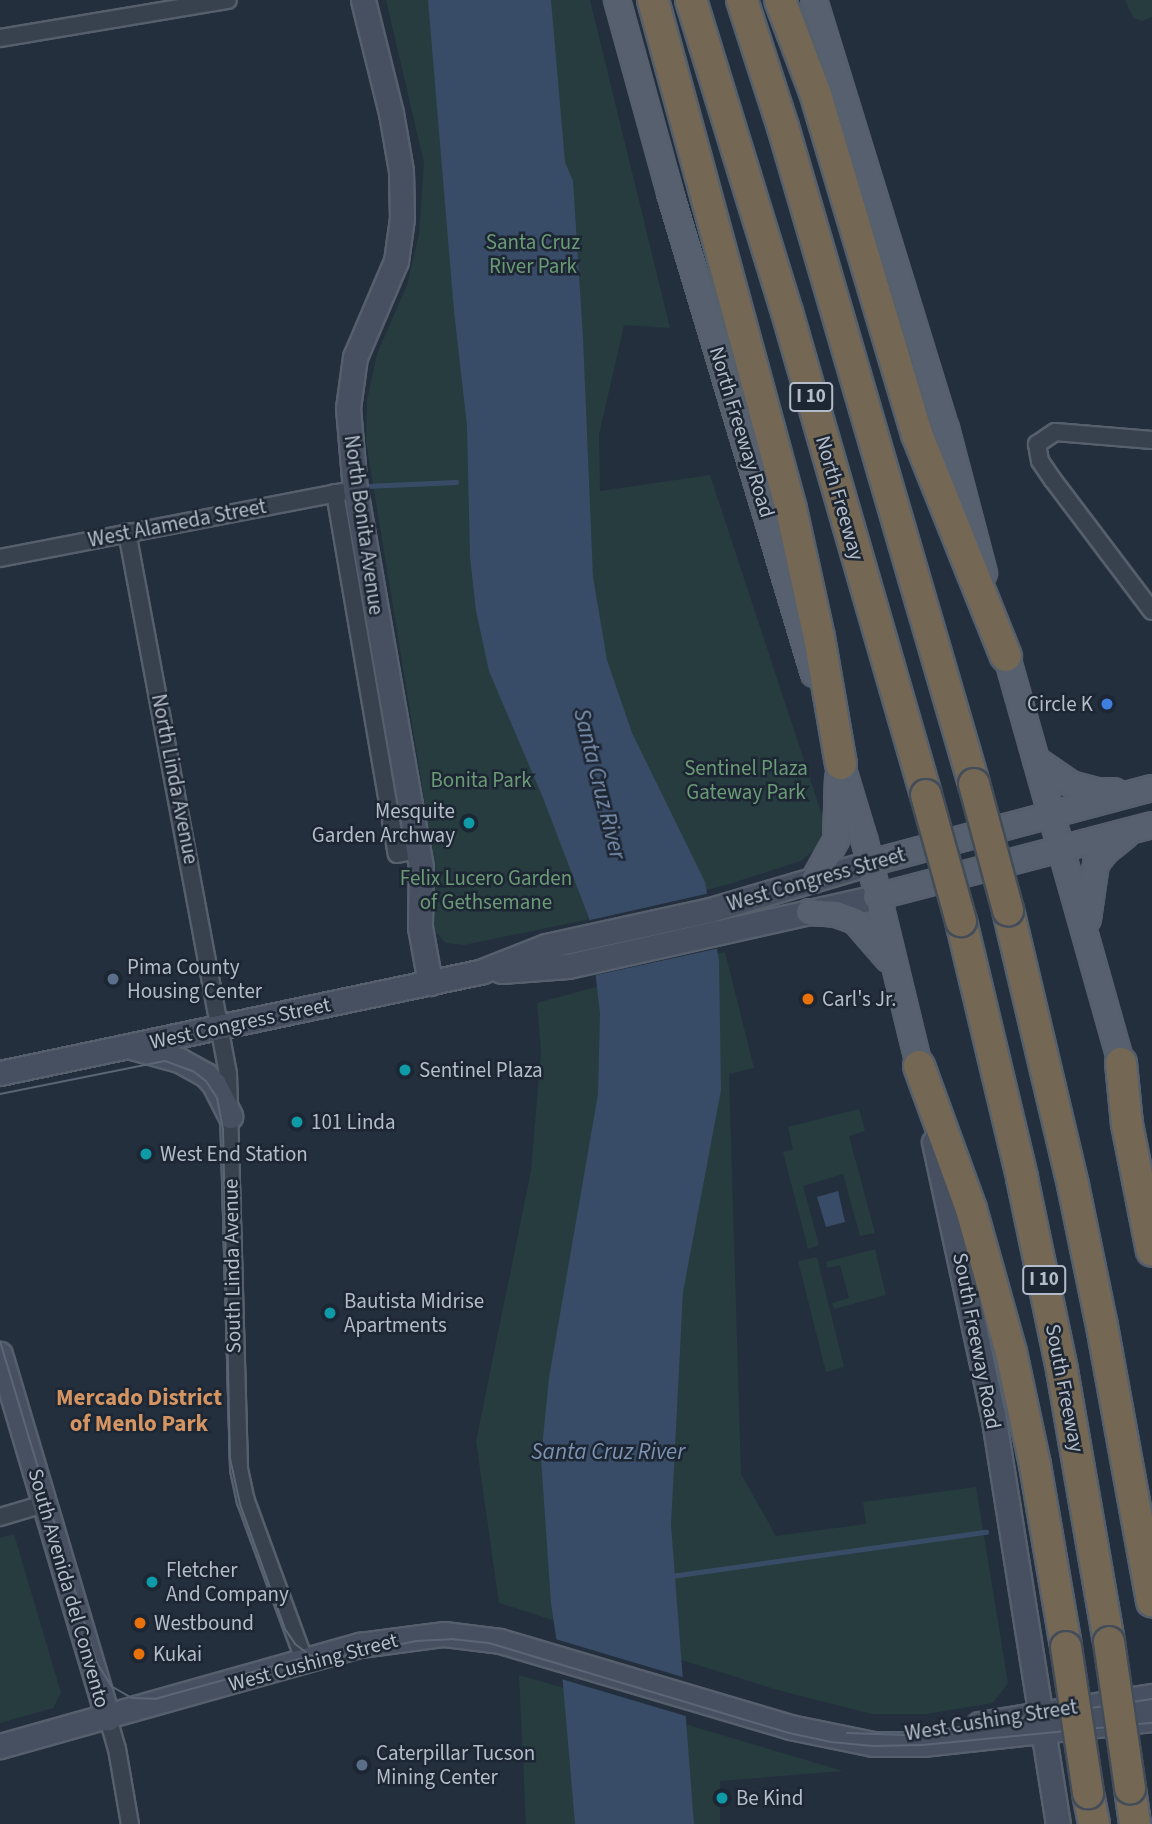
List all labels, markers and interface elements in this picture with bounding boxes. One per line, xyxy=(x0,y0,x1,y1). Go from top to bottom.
park label: Santa Cruz River Park xyxy=(486,229,580,279)
street label: North Freeway Road xyxy=(704,343,780,521)
road number: I 10 xyxy=(788,382,834,412)
street label: North Bonita Avenue xyxy=(339,433,389,617)
street label: North Freeway xyxy=(810,433,870,563)
street label: West Alameda Street xyxy=(86,493,268,553)
place label: Circle K xyxy=(1027,691,1093,717)
street label: North Linda Avenue xyxy=(146,692,204,866)
marker: Circle K xyxy=(1099,696,1115,712)
water label: Santa Cruz River xyxy=(567,706,631,862)
park label: Sentinel Plaza Gateway Park xyxy=(684,755,808,805)
park label: Bonita Park xyxy=(430,767,532,793)
place label: Mesquite Garden Archway xyxy=(312,798,455,848)
marker: Mesquite Garden Archway xyxy=(461,815,477,831)
street label: West Congress Street xyxy=(724,842,908,916)
park label: Felix Lucero Garden of Gethsemane xyxy=(400,865,572,915)
place label: Pima County Housing Center xyxy=(127,954,262,1004)
marker: Pima County Housing Center xyxy=(105,971,121,987)
place label: Carl's Jr. xyxy=(822,986,896,1012)
marker: Carl's Jr. xyxy=(800,991,816,1007)
street label: West Congress Street xyxy=(147,992,333,1054)
place label: Sentinel Plaza xyxy=(419,1057,543,1083)
marker: Sentinel Plaza xyxy=(397,1062,413,1078)
place label: 101 Linda xyxy=(311,1109,396,1135)
marker: 101 Linda xyxy=(289,1114,305,1130)
place label: West End Station xyxy=(160,1141,308,1167)
marker: West End Station xyxy=(138,1146,154,1162)
street label: South Linda Avenue xyxy=(218,1178,246,1354)
street label: South Freeway Road xyxy=(948,1251,1006,1431)
road number: I 10 xyxy=(1021,1264,1067,1296)
place label: Bautista Midrise Apartments xyxy=(344,1288,484,1338)
marker: Bautista Midrise Apartments xyxy=(322,1305,338,1321)
street label: South Freeway xyxy=(1040,1322,1090,1454)
district label: Mercado District of Menlo Park xyxy=(56,1384,222,1438)
water label: Santa Cruz River xyxy=(531,1438,685,1466)
street label: South Avenida del Convento xyxy=(23,1466,115,1710)
place label: Fletcher And Company xyxy=(166,1557,289,1607)
marker: Fletcher And Company xyxy=(144,1574,160,1590)
place label: Westbound xyxy=(154,1610,254,1636)
marker: Westbound xyxy=(132,1615,148,1631)
street label: West Cushing Street xyxy=(226,1627,400,1697)
place label: Kukai xyxy=(153,1641,202,1667)
marker: Kukai xyxy=(131,1646,147,1662)
street label: West Cushing Street xyxy=(903,1694,1079,1746)
place label: Caterpillar Tucson Mining Center xyxy=(376,1740,535,1790)
marker: Caterpillar Tucson Mining Center xyxy=(354,1757,370,1773)
place label: Be Kind xyxy=(736,1785,803,1811)
marker: Be Kind xyxy=(714,1790,730,1806)

